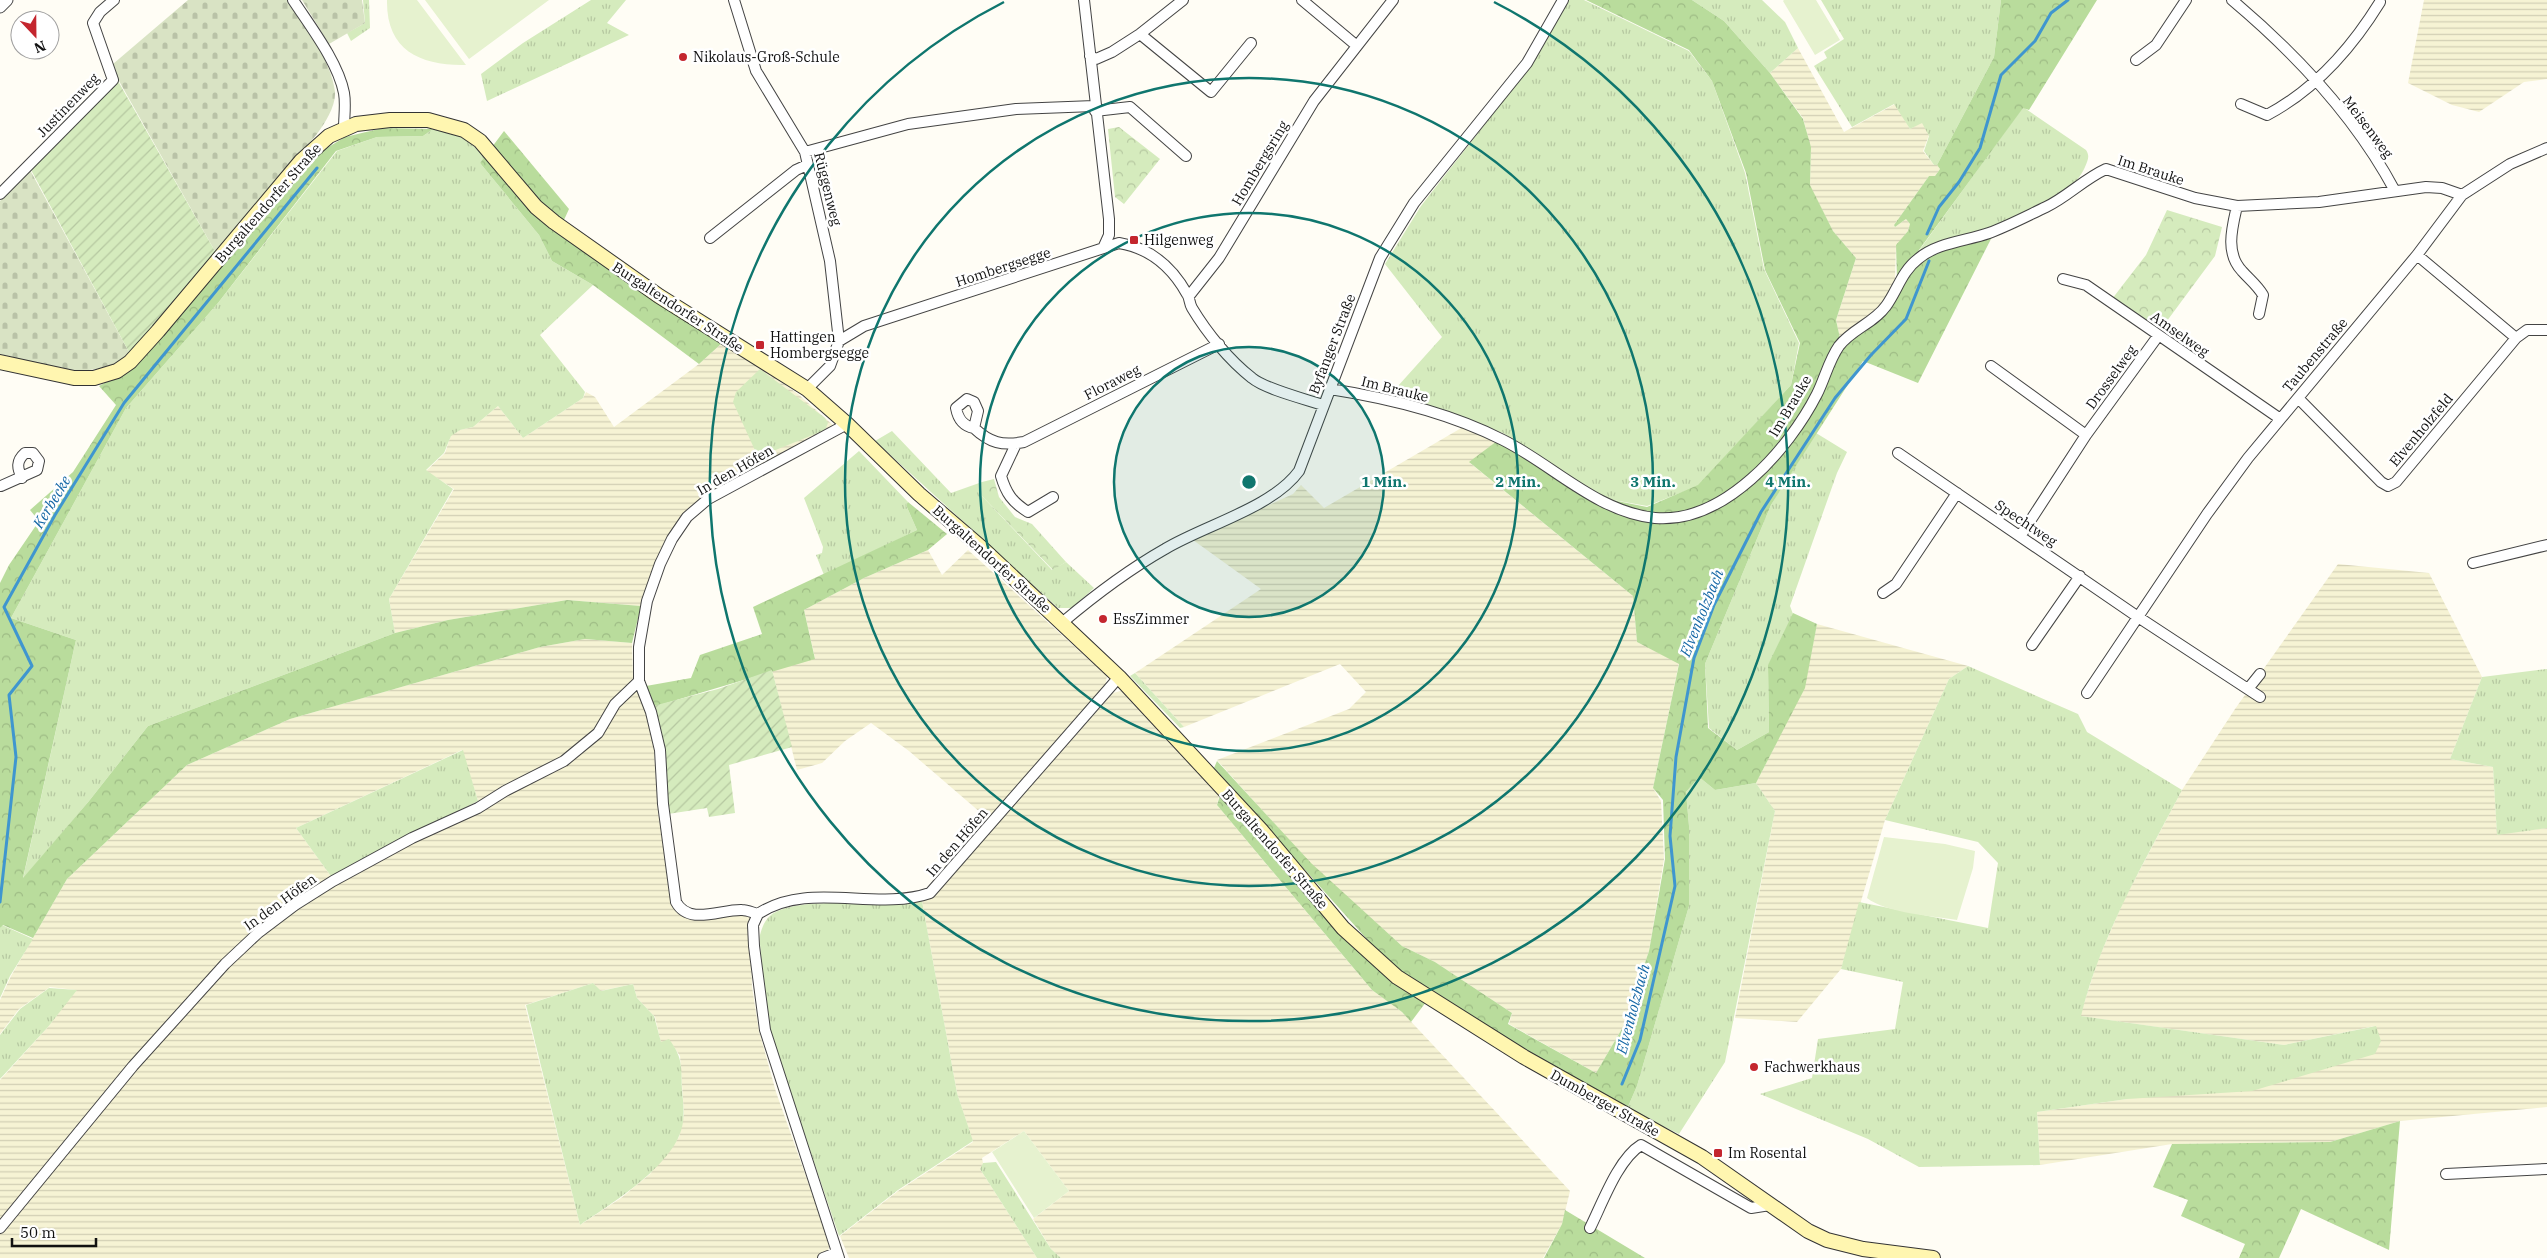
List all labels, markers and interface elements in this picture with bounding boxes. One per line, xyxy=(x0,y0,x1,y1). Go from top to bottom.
north arrow xyxy=(10,10,60,60)
text: N xyxy=(31,37,48,57)
place label: Nikolaus-Groß-Schule xyxy=(693,48,840,66)
marker: Nikolaus-Groß-Schule xyxy=(677,51,689,63)
street label: Justinenweg xyxy=(33,69,103,141)
street label: Meisenweg xyxy=(2339,92,2397,162)
street label: Hombergsring xyxy=(1228,117,1293,209)
street label: Burgaltendorfer Straße xyxy=(211,139,325,267)
street label: Rüggenweg xyxy=(810,150,846,228)
street label: Im Brauke xyxy=(2116,151,2186,189)
place label: Hilgenweg xyxy=(1144,231,1214,249)
marker: Hilgenweg xyxy=(1128,234,1140,246)
street label: Hombergsegge xyxy=(953,243,1053,291)
street label: Burgaltendorfer Straße xyxy=(609,258,747,356)
street label: Byfanger Straße xyxy=(1305,291,1359,397)
street label: Amselweg xyxy=(2147,307,2213,361)
street label: Taubenstraße xyxy=(2279,314,2351,396)
place label: Hattingen Hombergsegge xyxy=(770,328,869,362)
marker: Hattingen Hombergsegge xyxy=(754,339,766,351)
street label: Drosselweg xyxy=(2082,341,2141,413)
street label: Floraweg xyxy=(1081,360,1143,404)
street label: Im Brauke xyxy=(1359,372,1431,406)
street label: Im Brauke xyxy=(1765,372,1815,440)
street label: Elvenholzfeld xyxy=(2385,389,2457,470)
street label: In den Höfen xyxy=(694,441,776,499)
water label: Kerbecke xyxy=(28,472,75,532)
text: 1 Min. xyxy=(1361,472,1407,491)
text: 2 Min. xyxy=(1495,472,1541,491)
text: 3 Min. xyxy=(1630,472,1676,491)
text: 4 Min. xyxy=(1765,472,1811,491)
centre of rings xyxy=(1240,473,1258,491)
street label: Spechtweg xyxy=(1991,496,2061,551)
street label: Burgaltendorfer Straße xyxy=(929,501,1055,617)
water label: Elvenholzbach xyxy=(1675,566,1728,660)
place label: EssZimmer xyxy=(1113,610,1190,628)
marker: EssZimmer xyxy=(1097,613,1109,625)
street label: Burgaltendorfer Straße xyxy=(1218,785,1332,913)
street label: In den Höfen xyxy=(922,804,992,880)
street label: In den Höfen xyxy=(240,870,320,934)
water label: Elvenholzbach xyxy=(1611,961,1654,1057)
place label: Fachwerkhaus xyxy=(1764,1058,1860,1076)
marker: Fachwerkhaus xyxy=(1748,1061,1760,1073)
street label: Dumberger Straße xyxy=(1547,1066,1663,1140)
place label: Im Rosental xyxy=(1728,1144,1807,1162)
marker: Im Rosental xyxy=(1712,1147,1724,1159)
scale bar xyxy=(12,1216,96,1248)
text: 50 m xyxy=(20,1223,56,1242)

